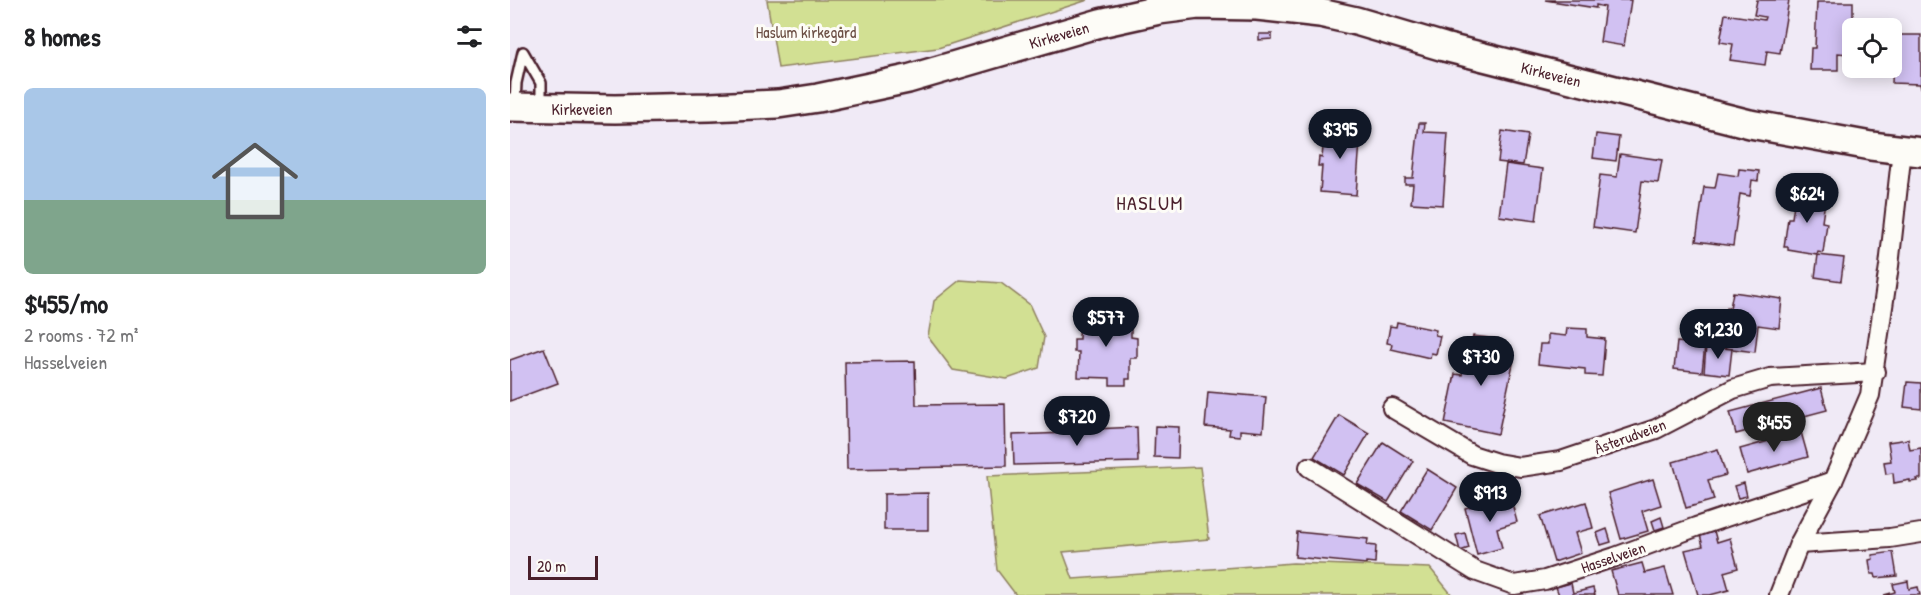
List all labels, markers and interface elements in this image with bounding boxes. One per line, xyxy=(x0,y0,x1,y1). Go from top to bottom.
street label: Kirkeveien xyxy=(1027,16,1091,54)
map controls xyxy=(1842,18,1902,78)
button: locate xyxy=(1842,18,1902,78)
text: 8 homes xyxy=(24,19,101,54)
icon: filters xyxy=(453,20,486,53)
park label: Haslum kirkegård xyxy=(756,21,856,43)
street label: Kirkeveien xyxy=(1519,56,1583,92)
street label: Kirkeveien xyxy=(551,98,613,120)
pin: $395 xyxy=(1304,109,1376,160)
text: $395 xyxy=(1323,115,1357,142)
icon: home xyxy=(201,127,309,235)
pin: $624 xyxy=(1771,173,1843,224)
text: $624 xyxy=(1790,179,1824,206)
district label: HASLUM xyxy=(1116,189,1184,216)
text: $455/mo xyxy=(24,286,108,321)
pin: $577 xyxy=(1070,297,1142,348)
text: $577 xyxy=(1087,303,1125,330)
pin: $1,230 xyxy=(1669,309,1767,360)
text: $1,230 xyxy=(1694,315,1742,342)
text: 2 rooms · 72 m² xyxy=(24,321,138,348)
pin: $730 xyxy=(1445,336,1517,387)
text: $730 xyxy=(1462,342,1500,369)
text: Hasselveien xyxy=(24,348,107,375)
pin: $720 xyxy=(1041,396,1113,447)
text: $720 xyxy=(1058,402,1096,429)
pin: $455 xyxy=(1738,402,1810,453)
text: $455 xyxy=(1757,408,1791,435)
street label: Åsterudveien xyxy=(1591,413,1669,459)
pin: $913 xyxy=(1454,472,1526,523)
text: $913 xyxy=(1473,478,1507,505)
street label: Hasselveien xyxy=(1578,536,1648,578)
scale bar xyxy=(528,553,598,580)
text: 20 m xyxy=(537,555,566,577)

